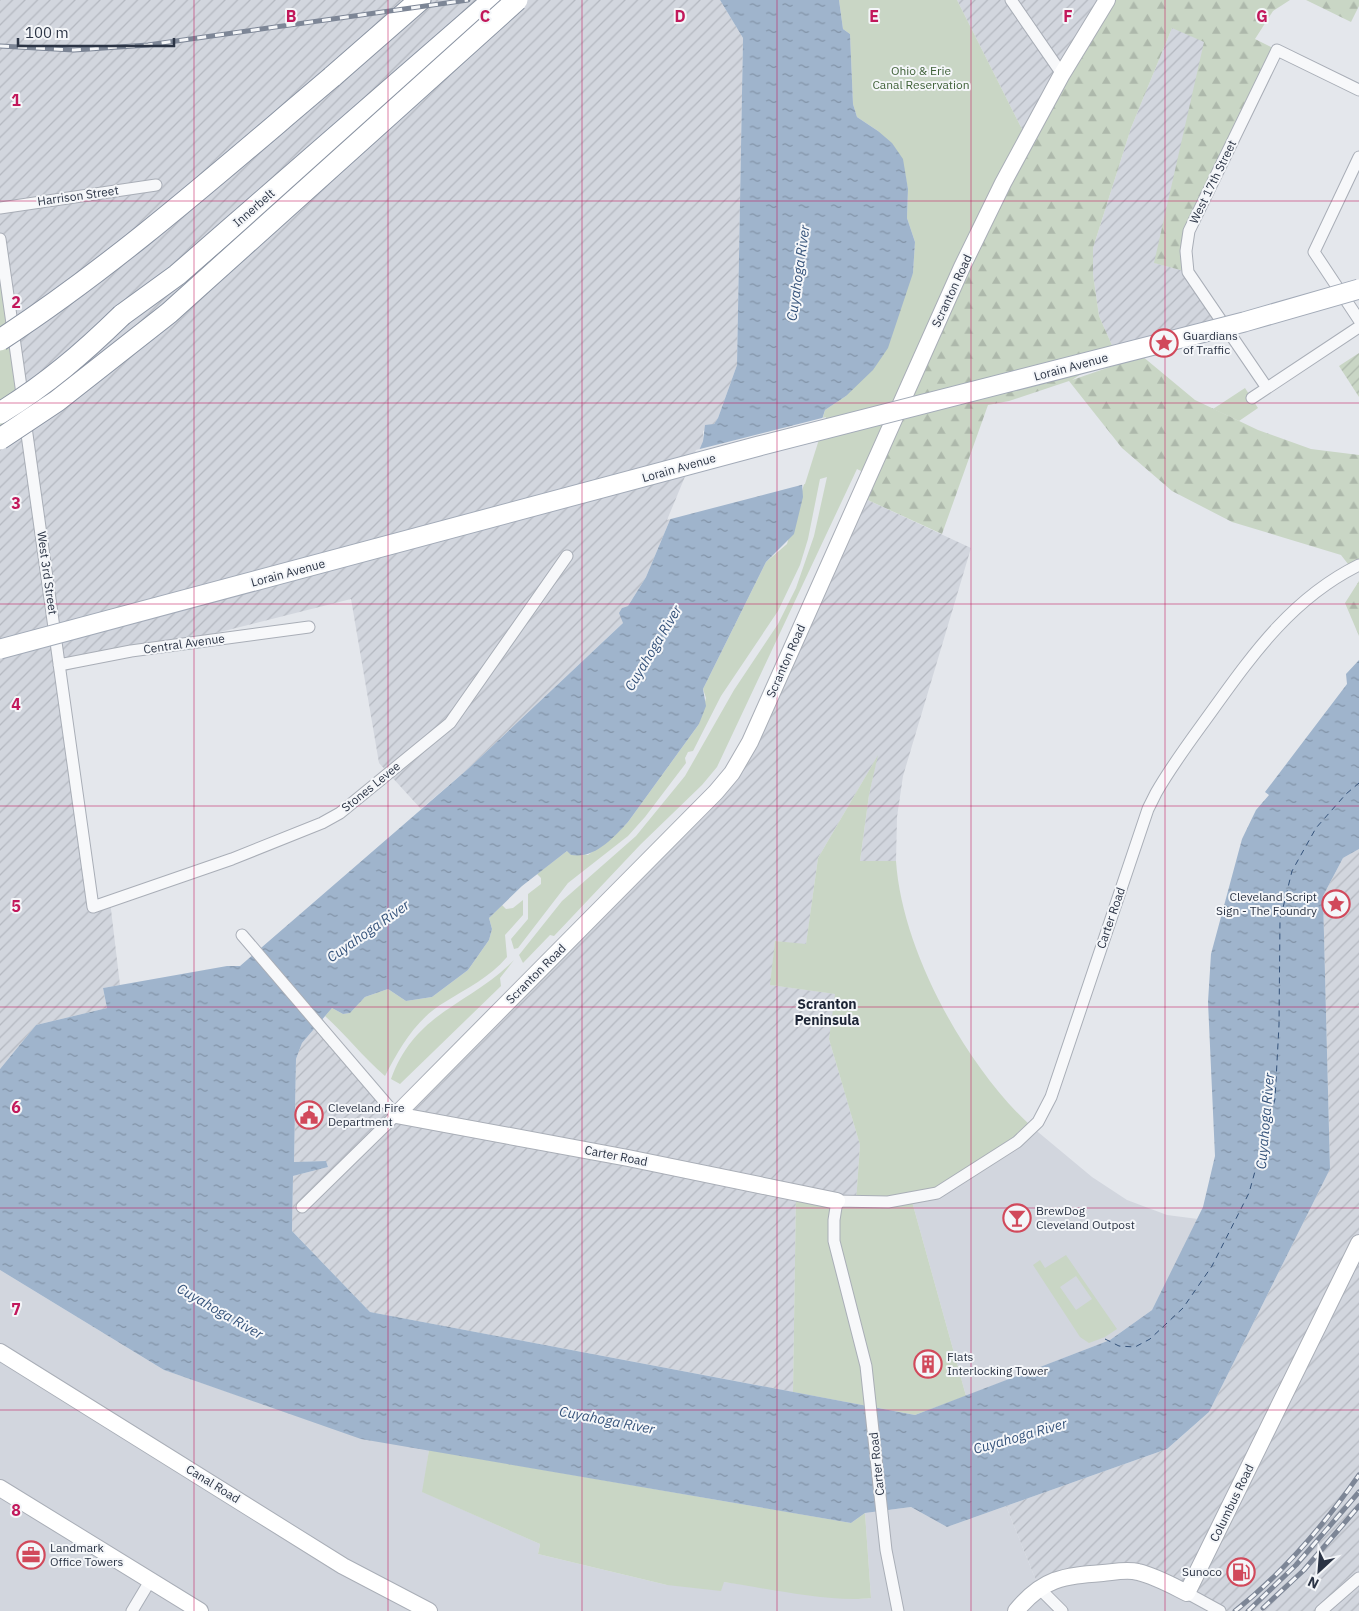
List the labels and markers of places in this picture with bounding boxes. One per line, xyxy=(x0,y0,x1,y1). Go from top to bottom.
place icon: Guardians of Traffic xyxy=(1149,328,1179,358)
place label: Guardians of Traffic xyxy=(1183,328,1238,357)
place label: Cleveland Script Sign - The Foundry xyxy=(1216,889,1317,918)
place icon: Cleveland Script Sign - The Foundry xyxy=(1321,889,1351,919)
public building icon: Cleveland Fire Department xyxy=(294,1100,324,1130)
place label: Cleveland Fire Department xyxy=(328,1100,405,1129)
bar icon: BrewDog Cleveland Outpost xyxy=(1002,1203,1032,1233)
place label: BrewDog Cleveland Outpost xyxy=(1036,1203,1135,1232)
building icon: Flats Interlocking Tower xyxy=(913,1349,943,1379)
place label: Flats Interlocking Tower xyxy=(947,1349,1049,1378)
office icon: Landmark Office Towers xyxy=(16,1540,46,1570)
place label: Landmark Office Towers xyxy=(50,1540,123,1569)
fuel station icon: Sunoco xyxy=(1226,1557,1256,1587)
place label: Sunoco xyxy=(1182,1564,1222,1579)

